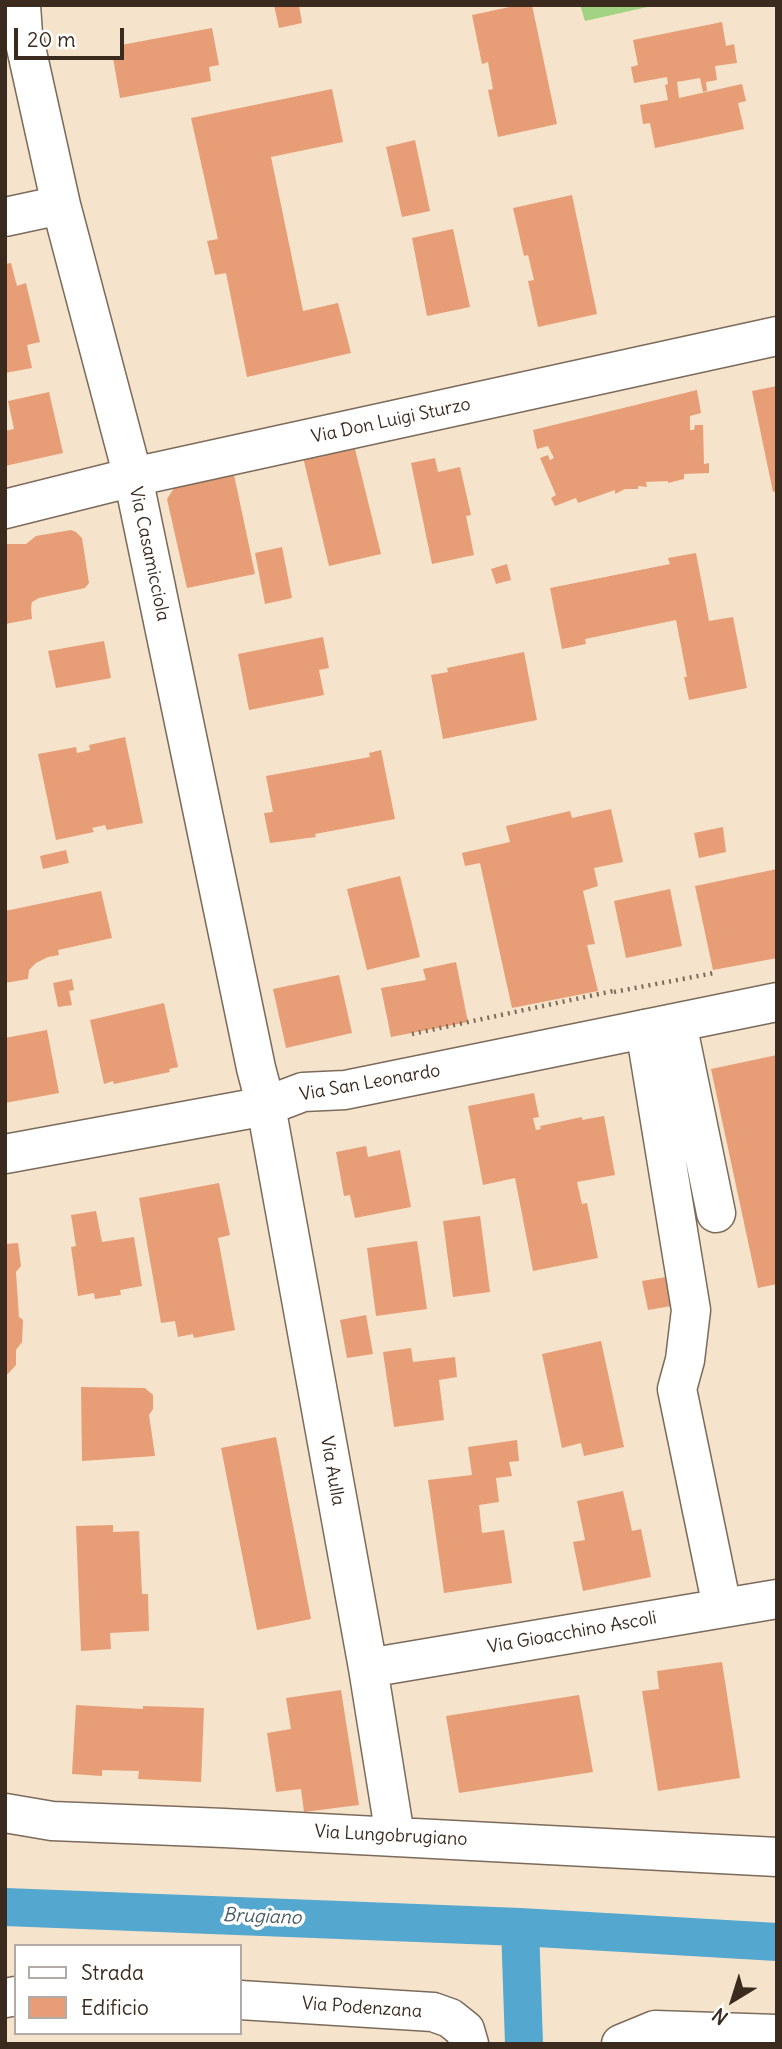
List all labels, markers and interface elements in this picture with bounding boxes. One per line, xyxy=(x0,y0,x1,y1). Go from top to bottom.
scale bar xyxy=(18,14,128,58)
text: 20 m xyxy=(27,26,76,53)
street label: Via Don Luigi Sturzo xyxy=(309,394,473,448)
street label: Via Casamicciola xyxy=(124,485,174,623)
street label: Via San Leonardo xyxy=(298,1060,442,1106)
street label: Via Aulla xyxy=(315,1435,349,1507)
street label: Via Gioacchino Ascoli xyxy=(486,1607,658,1659)
street label: Via Lungobrugiano xyxy=(314,1821,468,1851)
water label: Brugiano xyxy=(222,1904,302,1930)
legend xyxy=(14,1944,242,2035)
text: Strada xyxy=(81,1959,144,1986)
north arrow xyxy=(698,1965,768,2035)
street label: Via Podenzana xyxy=(301,1993,423,2023)
text: Edificio xyxy=(81,1994,149,2021)
text: N xyxy=(708,2003,733,2030)

